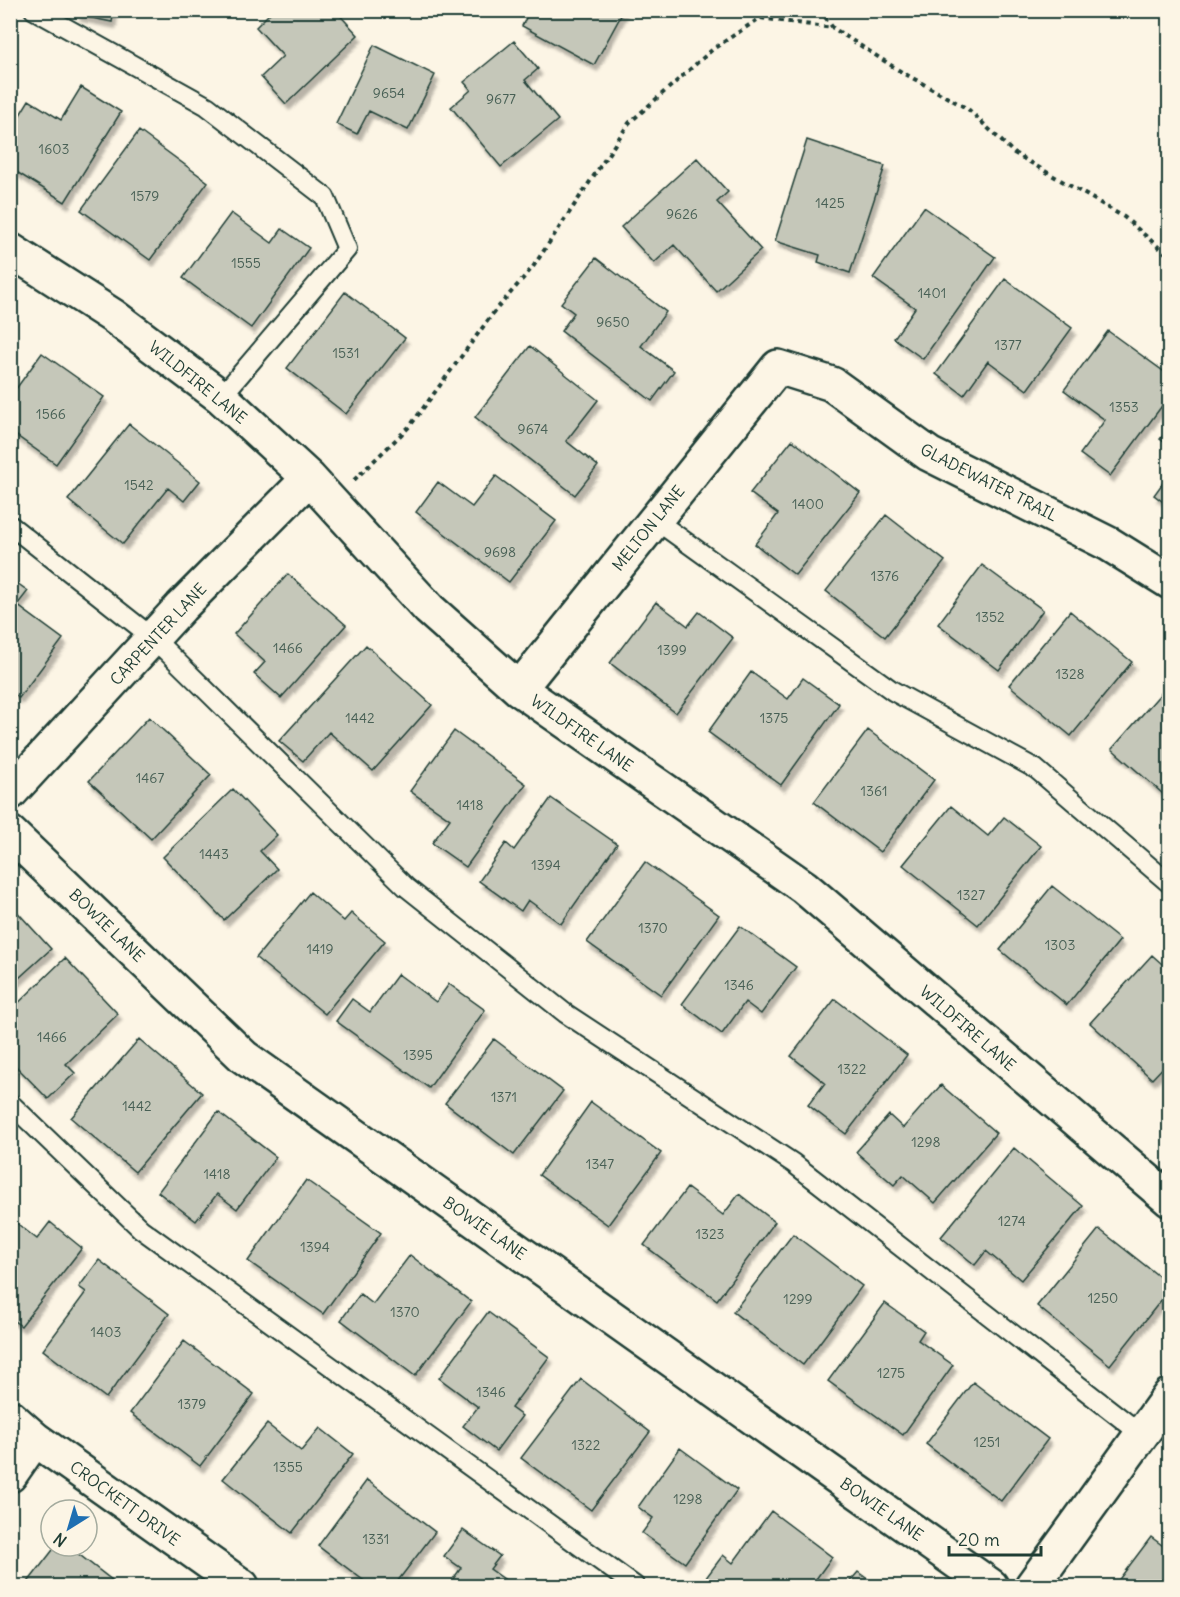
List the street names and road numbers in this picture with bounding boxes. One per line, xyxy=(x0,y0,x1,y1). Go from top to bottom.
street label: WILDFIRE LANE xyxy=(145,336,251,428)
street label: GLADEWATER TRAIL xyxy=(917,439,1061,525)
street label: MELTON LANE xyxy=(607,481,689,575)
street label: CARPENTER LANE xyxy=(106,579,210,689)
street label: WILDFIRE LANE xyxy=(527,690,637,776)
street label: BOWIE LANE xyxy=(65,884,149,966)
street label: WILDFIRE LANE xyxy=(916,981,1020,1075)
street label: BOWIE LANE xyxy=(440,1192,530,1264)
street label: CROCKETT DRIVE xyxy=(66,1456,184,1550)
street label: BOWIE LANE xyxy=(837,1473,927,1545)

